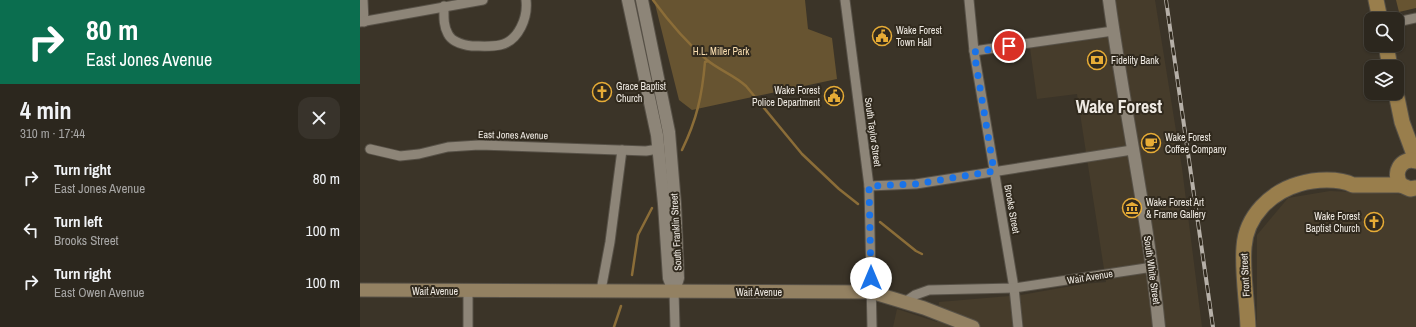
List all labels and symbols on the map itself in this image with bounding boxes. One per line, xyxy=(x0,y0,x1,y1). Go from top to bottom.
place label: Wake Forest Town Hall xyxy=(896,24,942,49)
public building icon: Wake Forest Town Hall xyxy=(871,25,893,47)
pin xyxy=(992,29,1026,63)
park label: H.L. Miller Park xyxy=(693,45,750,58)
bank icon: Fidelity Bank xyxy=(1086,49,1108,71)
place label: Fidelity Bank xyxy=(1111,54,1160,67)
place label: Grace Baptist Church xyxy=(616,80,667,105)
church icon: Grace Baptist Church xyxy=(591,81,613,103)
place label: Wake Forest Police Department xyxy=(752,84,821,109)
public building icon: Wake Forest Police Department xyxy=(823,85,845,107)
district label: Wake Forest xyxy=(1076,94,1162,119)
street label: South Taylor Street xyxy=(862,97,884,168)
street label: East Jones Avenue xyxy=(478,128,549,142)
place label: Wake Forest Coffee Company xyxy=(1165,131,1227,156)
cafe icon: Wake Forest Coffee Company xyxy=(1140,132,1162,154)
street label: Brooks Street xyxy=(1001,183,1023,235)
street label: South Franklin Street xyxy=(667,192,685,271)
place label: Wake Forest Art & Frame Gallery xyxy=(1146,196,1207,221)
museum icon: Wake Forest Art & Frame Gallery xyxy=(1121,197,1143,219)
place label: Wake Forest Baptist Church xyxy=(1306,210,1361,235)
church icon: Wake Forest Baptist Church xyxy=(1363,211,1385,233)
street label: South White Street xyxy=(1141,235,1163,306)
street label: Front Street xyxy=(1237,252,1253,297)
position arrow xyxy=(850,257,892,299)
street label: Wait Avenue xyxy=(1066,267,1114,287)
street label: Wait Avenue xyxy=(412,285,458,298)
street label: Wait Avenue xyxy=(736,286,782,299)

